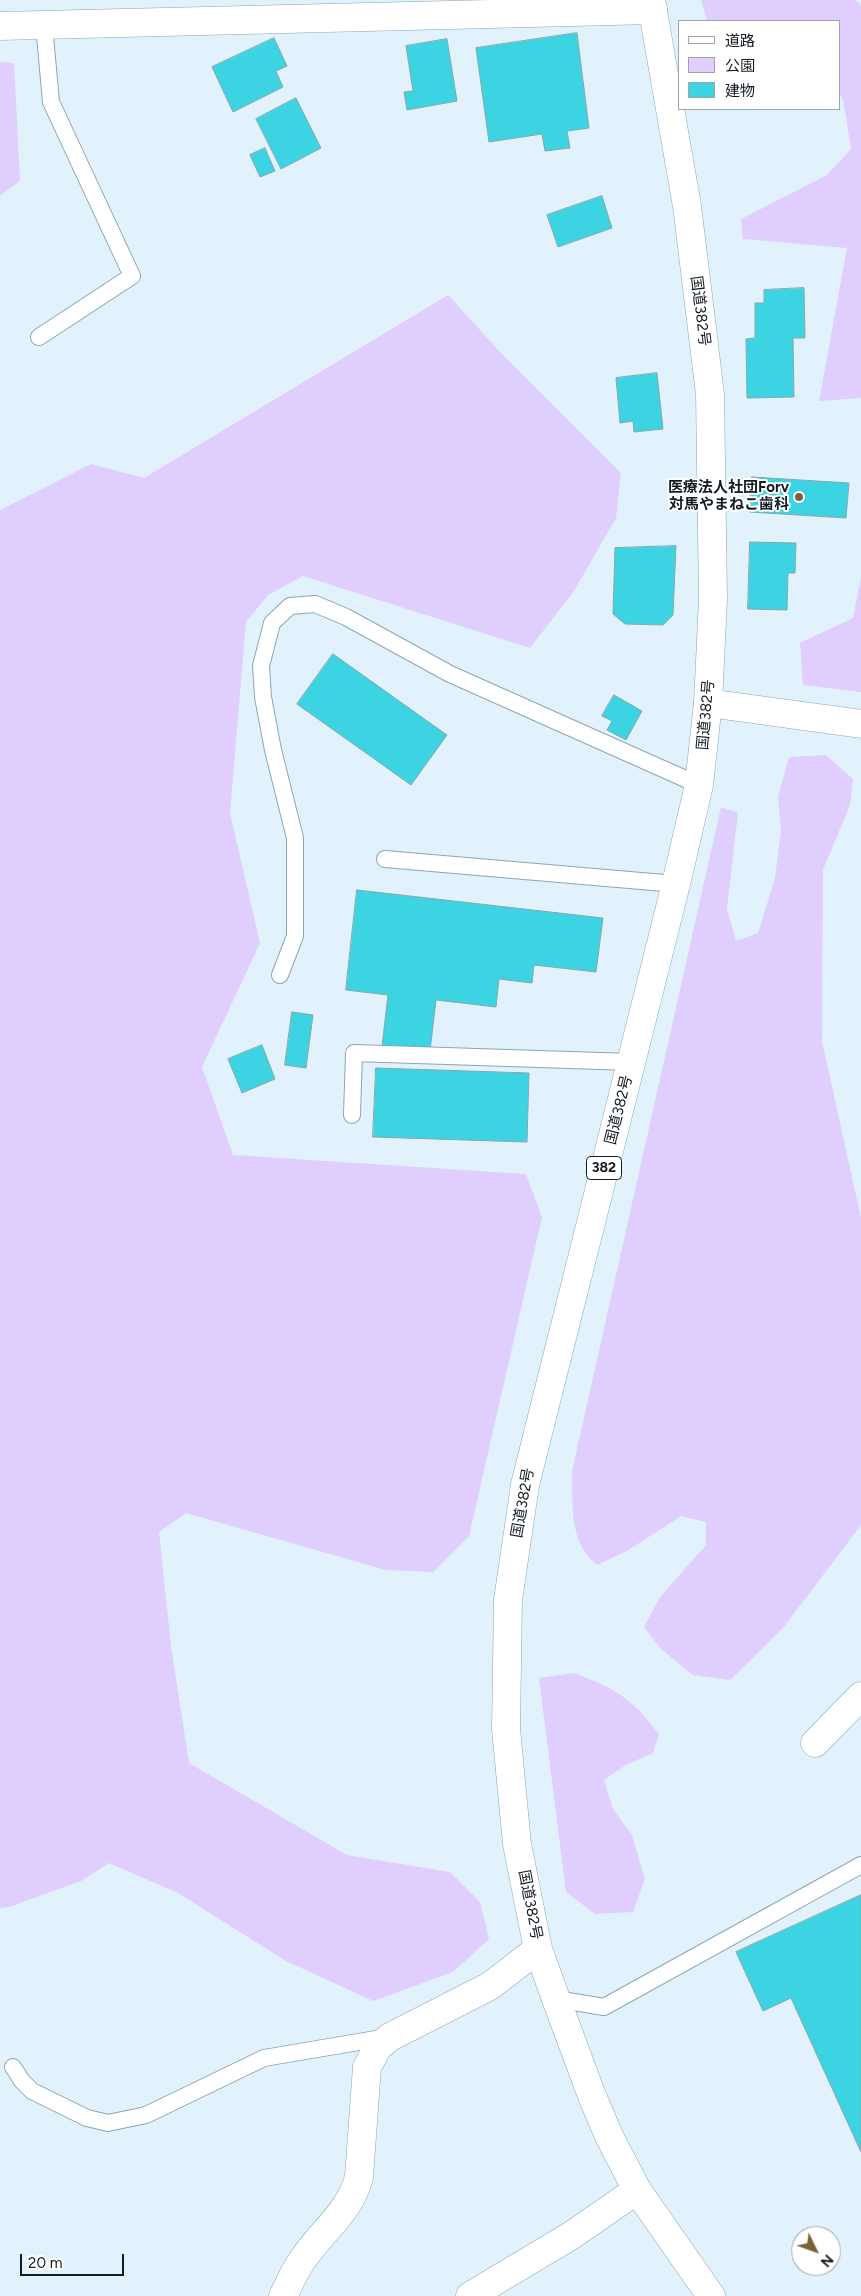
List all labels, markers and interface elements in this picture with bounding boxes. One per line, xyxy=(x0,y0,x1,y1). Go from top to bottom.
legend xyxy=(678,20,841,110)
text: 道路 xyxy=(725,32,755,50)
text: 公園 xyxy=(725,57,755,75)
text: 建物 xyxy=(725,82,755,100)
street label: 国道382号 xyxy=(687,275,713,347)
place label: 医療法人社団Forv 対馬やまねこ歯科 xyxy=(668,479,789,514)
marker: 医療法人社団Forv 対馬やまねこ歯科 xyxy=(793,491,805,503)
street label: 国道382号 xyxy=(694,679,718,751)
street label: 国道382号 xyxy=(602,1073,636,1147)
road number: 382 xyxy=(586,1156,622,1180)
street label: 国道382号 xyxy=(508,1467,538,1539)
street label: 国道382号 xyxy=(514,1869,546,1941)
north arrow xyxy=(791,2226,841,2276)
scale bar xyxy=(22,2244,126,2276)
text: N xyxy=(817,2251,837,2270)
text: 20 m xyxy=(28,2254,62,2272)

